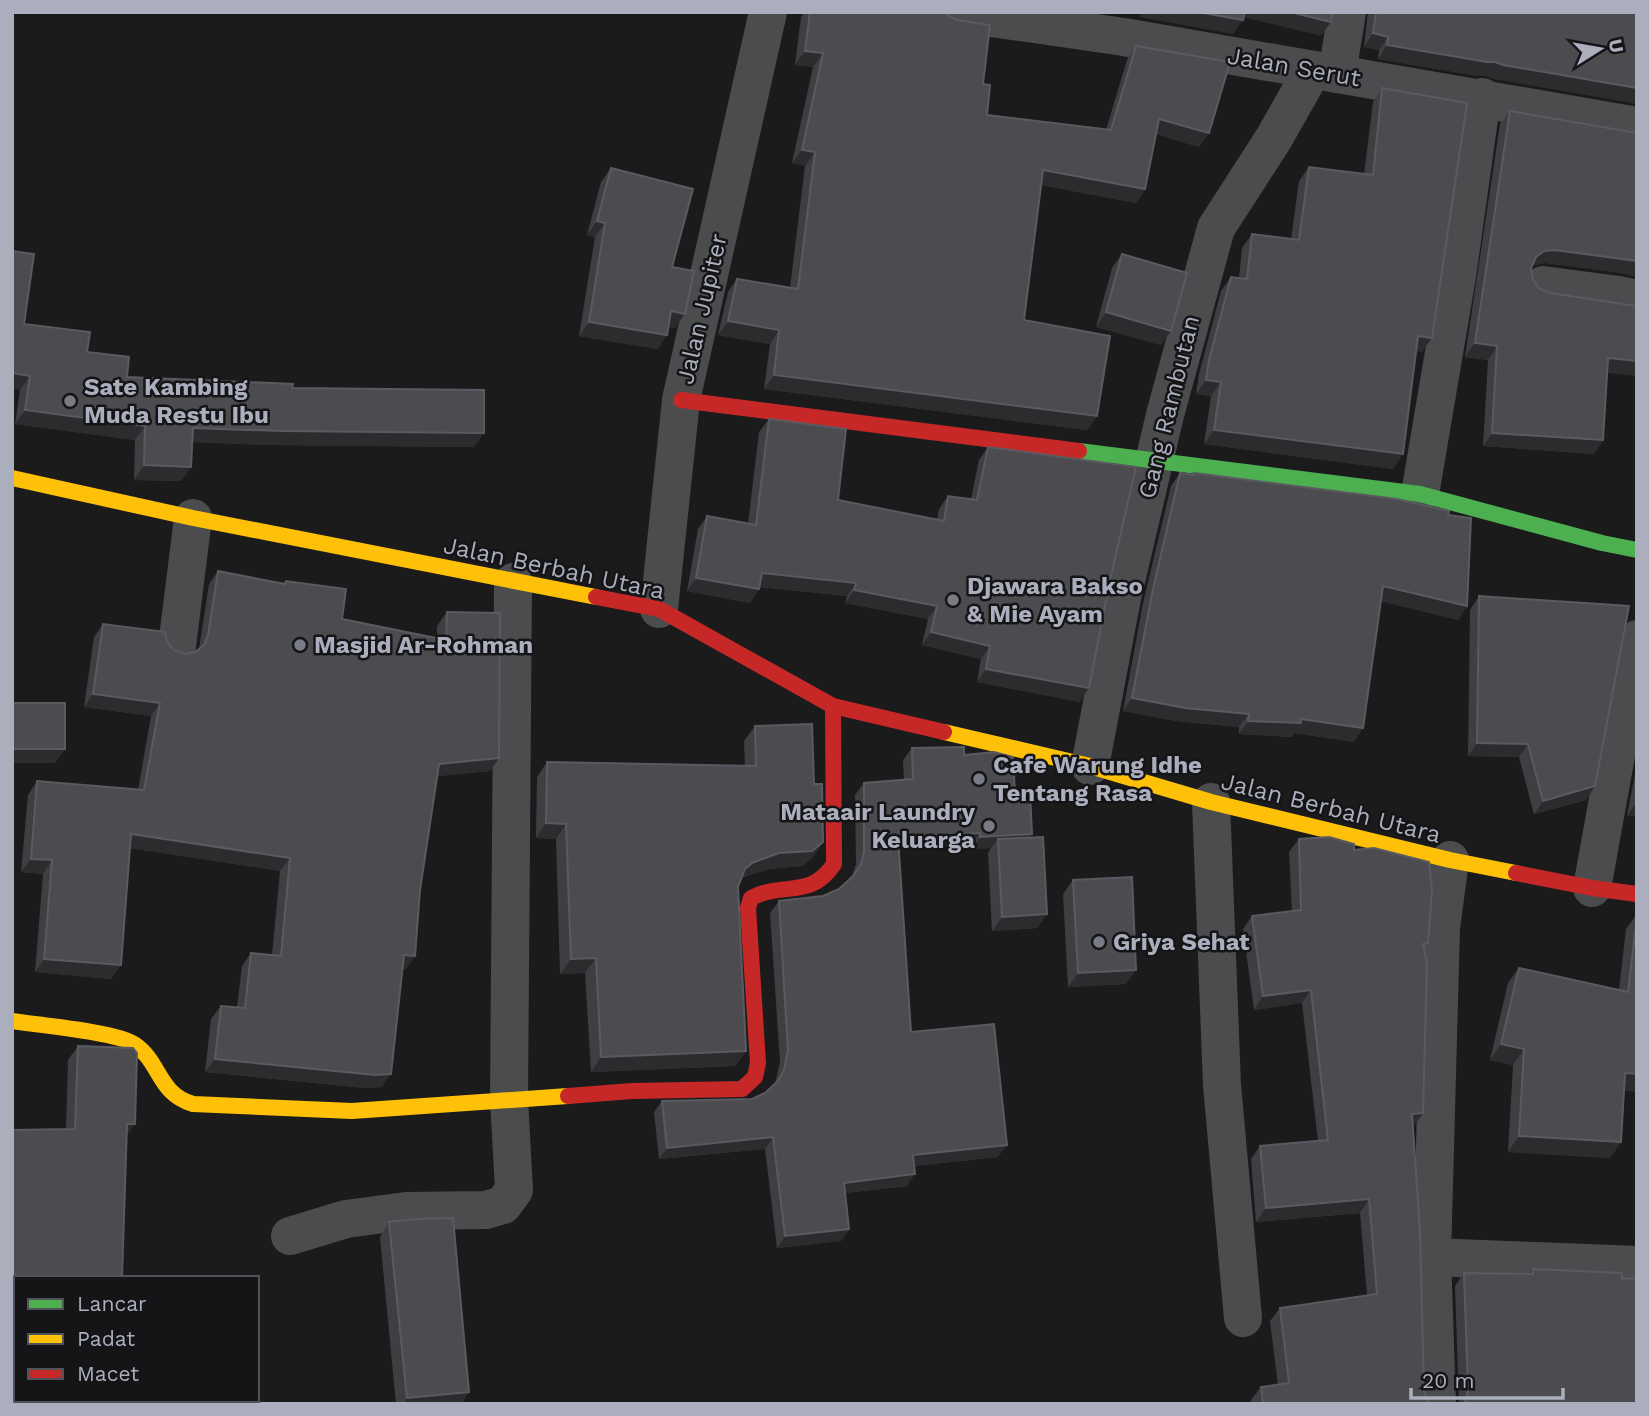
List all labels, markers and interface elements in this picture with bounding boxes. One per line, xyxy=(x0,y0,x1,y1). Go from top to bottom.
north arrow xyxy=(1565,14,1635,84)
text: U xyxy=(1604,37,1629,55)
street label: Jalan Serut xyxy=(1225,42,1363,92)
street label: Jalan Jupiter xyxy=(671,231,733,387)
street label: Gang Rambutan xyxy=(1133,313,1205,501)
place label: Sate Kambing Muda Restu Ibu xyxy=(84,373,269,429)
marker: Sate Kambing Muda Restu Ibu xyxy=(62,393,78,409)
street label: Jalan Berbah Utara xyxy=(441,531,667,605)
place label: Djawara Bakso & Mie Ayam xyxy=(967,572,1143,628)
marker: Djawara Bakso & Mie Ayam xyxy=(945,592,961,608)
place label: Masjid Ar-Rohman xyxy=(314,631,533,659)
marker: Masjid Ar-Rohman xyxy=(292,637,308,653)
place label: Cafe Warung Idhe Tentang Rasa xyxy=(993,751,1202,807)
street label: Jalan Berbah Utara xyxy=(1218,767,1444,849)
marker: Cafe Warung Idhe Tentang Rasa xyxy=(971,771,987,787)
place label: Mataair Laundry Keluarga xyxy=(780,798,975,854)
marker: Mataair Laundry Keluarga xyxy=(981,818,997,834)
place label: Griya Sehat xyxy=(1113,928,1250,956)
marker: Griya Sehat xyxy=(1091,934,1107,950)
legend xyxy=(14,1276,259,1402)
text: Lancar xyxy=(77,1291,147,1316)
text: Padat xyxy=(77,1326,135,1351)
scale bar xyxy=(1411,1356,1563,1400)
text: Macet xyxy=(77,1361,139,1386)
text: 20 m xyxy=(1422,1368,1474,1393)

